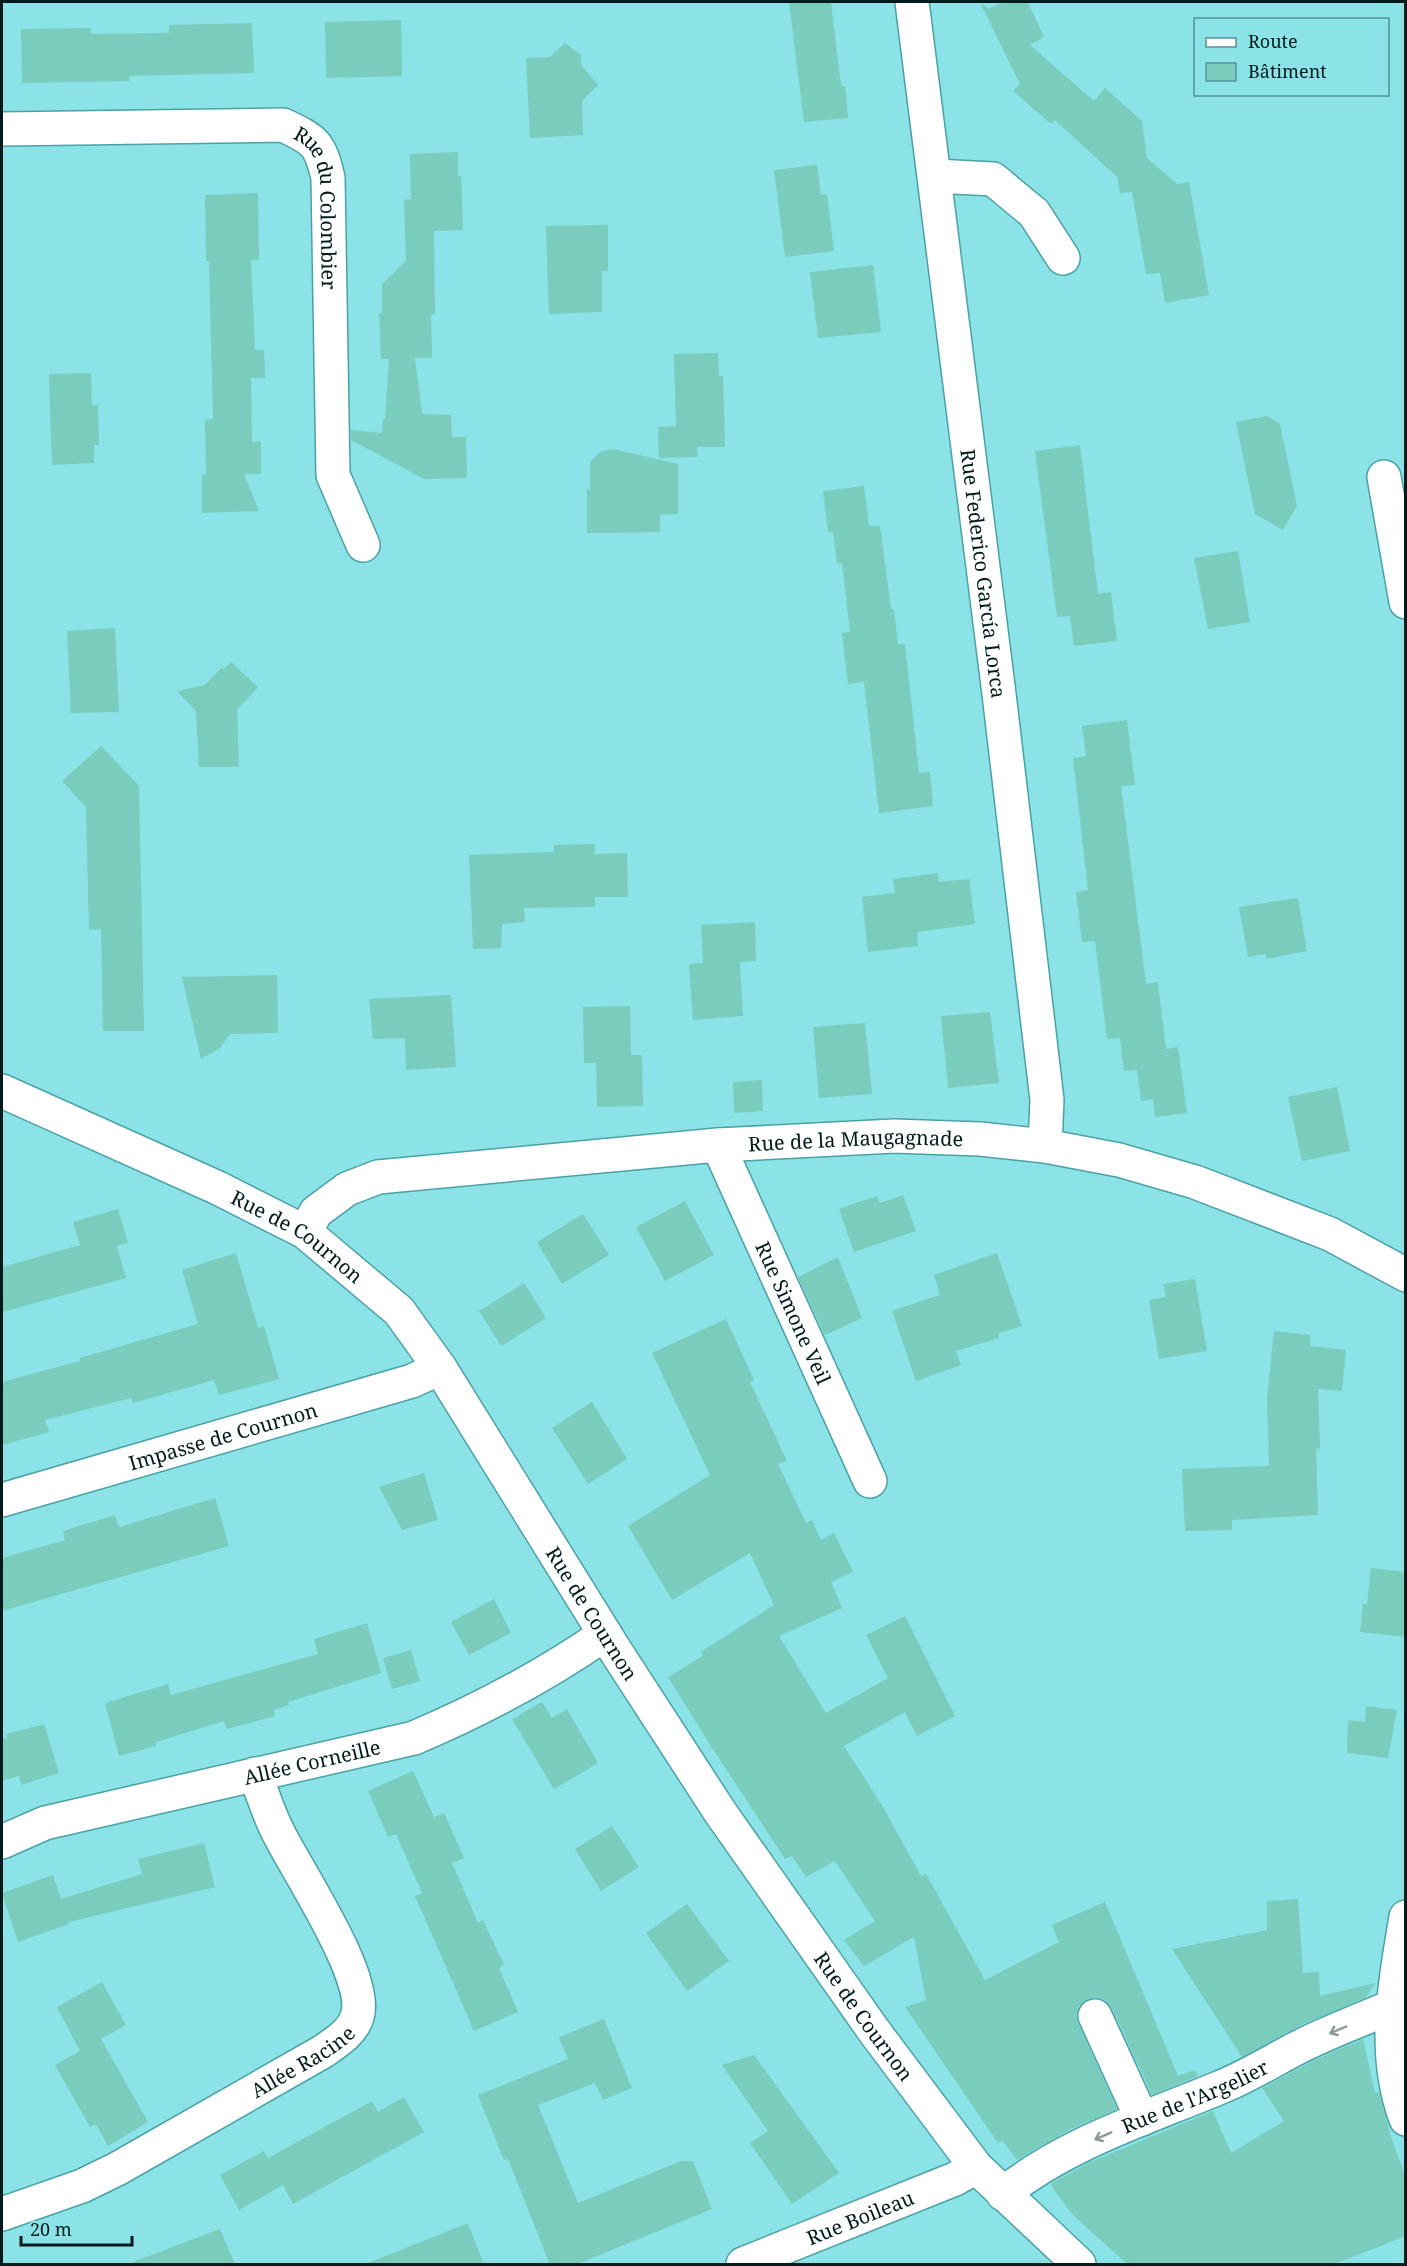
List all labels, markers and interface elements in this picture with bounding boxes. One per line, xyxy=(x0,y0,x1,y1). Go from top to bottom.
legend xyxy=(1194,18,1389,96)
text: Route xyxy=(1248,29,1298,53)
text: Bâtiment xyxy=(1248,59,1327,83)
street label: Rue du Colombier xyxy=(289,119,343,290)
street label: Rue Federico García Lorca xyxy=(955,447,1013,700)
street label: Rue de la Maugagnade xyxy=(747,1123,964,1157)
street label: Rue de Cournon xyxy=(227,1183,369,1289)
street label: Rue Simone Veil xyxy=(750,1237,838,1388)
street label: Impasse de Cournon xyxy=(125,1396,321,1476)
street label: Rue de Cournon xyxy=(540,1541,645,1686)
street label: Allée Corneille xyxy=(241,1733,383,1790)
street label: Rue de Cournon xyxy=(809,1946,920,2086)
street label: Allée Racine xyxy=(245,2020,361,2104)
one-way arrow xyxy=(1329,2025,1347,2036)
street label: Rue de l'Argelier xyxy=(1117,2053,1273,2139)
one-way arrow xyxy=(1094,2131,1112,2143)
street label: Rue Boileau xyxy=(802,2183,918,2251)
scale bar xyxy=(21,2209,132,2247)
text: 20 m xyxy=(30,2217,72,2241)

